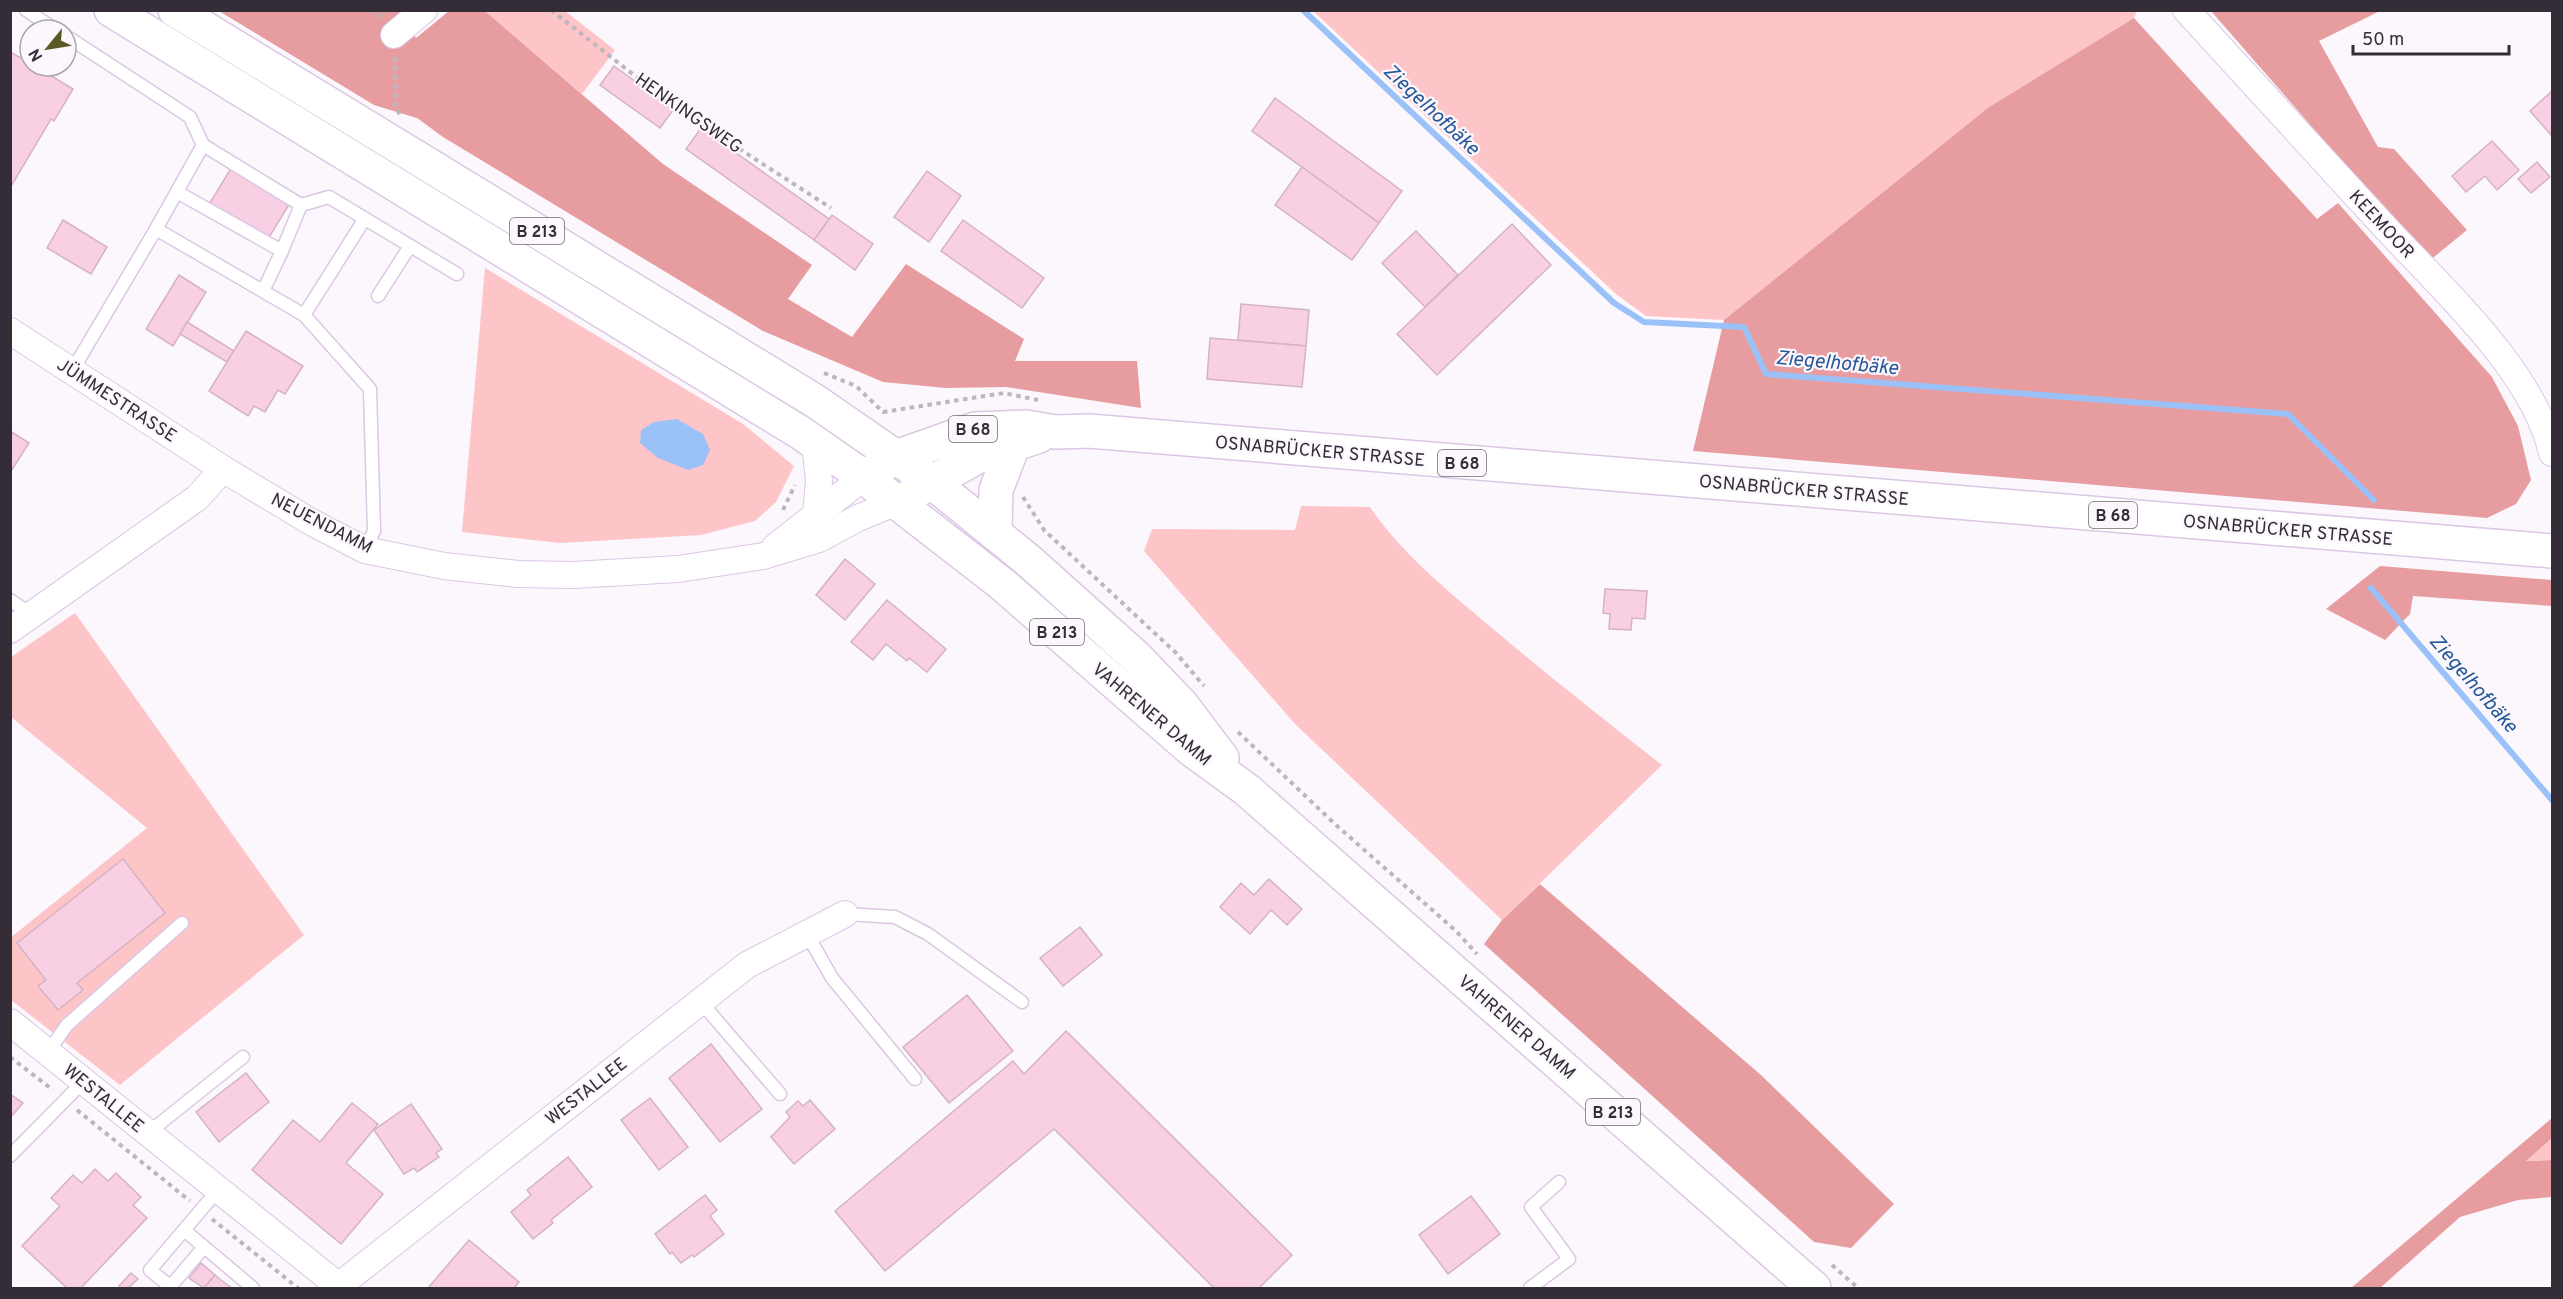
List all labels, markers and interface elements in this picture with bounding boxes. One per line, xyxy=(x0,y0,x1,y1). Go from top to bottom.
north arrow xyxy=(18,18,78,78)
scale bar xyxy=(2353,18,2509,56)
text: 50 m xyxy=(2362,29,2404,52)
text: N xyxy=(25,45,48,64)
water label: Ziegelhofbäke xyxy=(1377,59,1485,162)
street label: HENKINGSWEG xyxy=(630,69,746,160)
street label: KEEMOOR xyxy=(2343,186,2419,264)
road number: B 213 xyxy=(510,218,564,244)
water label: Ziegelhofbäke xyxy=(1775,346,1900,382)
street label: JÜMMESTRASSE xyxy=(52,352,181,449)
road number: B 68 xyxy=(949,416,997,442)
street label: OSNABRÜCKER STRASSE xyxy=(1214,430,1426,473)
road number: B 68 xyxy=(1438,450,1486,476)
street label: OSNABRÜCKER STRASSE xyxy=(1698,469,1910,512)
street label: NEUENDAMM xyxy=(266,489,376,560)
road number: B 68 xyxy=(2089,502,2137,528)
street label: OSNABRÜCKER STRASSE xyxy=(2182,509,2394,552)
road number: B 213 xyxy=(1030,619,1084,645)
water label: Ziegelhofbäke xyxy=(2422,629,2523,740)
street label: VAHRENER DAMM xyxy=(1087,658,1215,772)
street label: VAHRENER DAMM xyxy=(1452,971,1580,1086)
street label: WESTALLEE xyxy=(541,1053,633,1131)
street label: WESTALLEE xyxy=(58,1059,148,1139)
road number: B 213 xyxy=(1586,1099,1640,1125)

